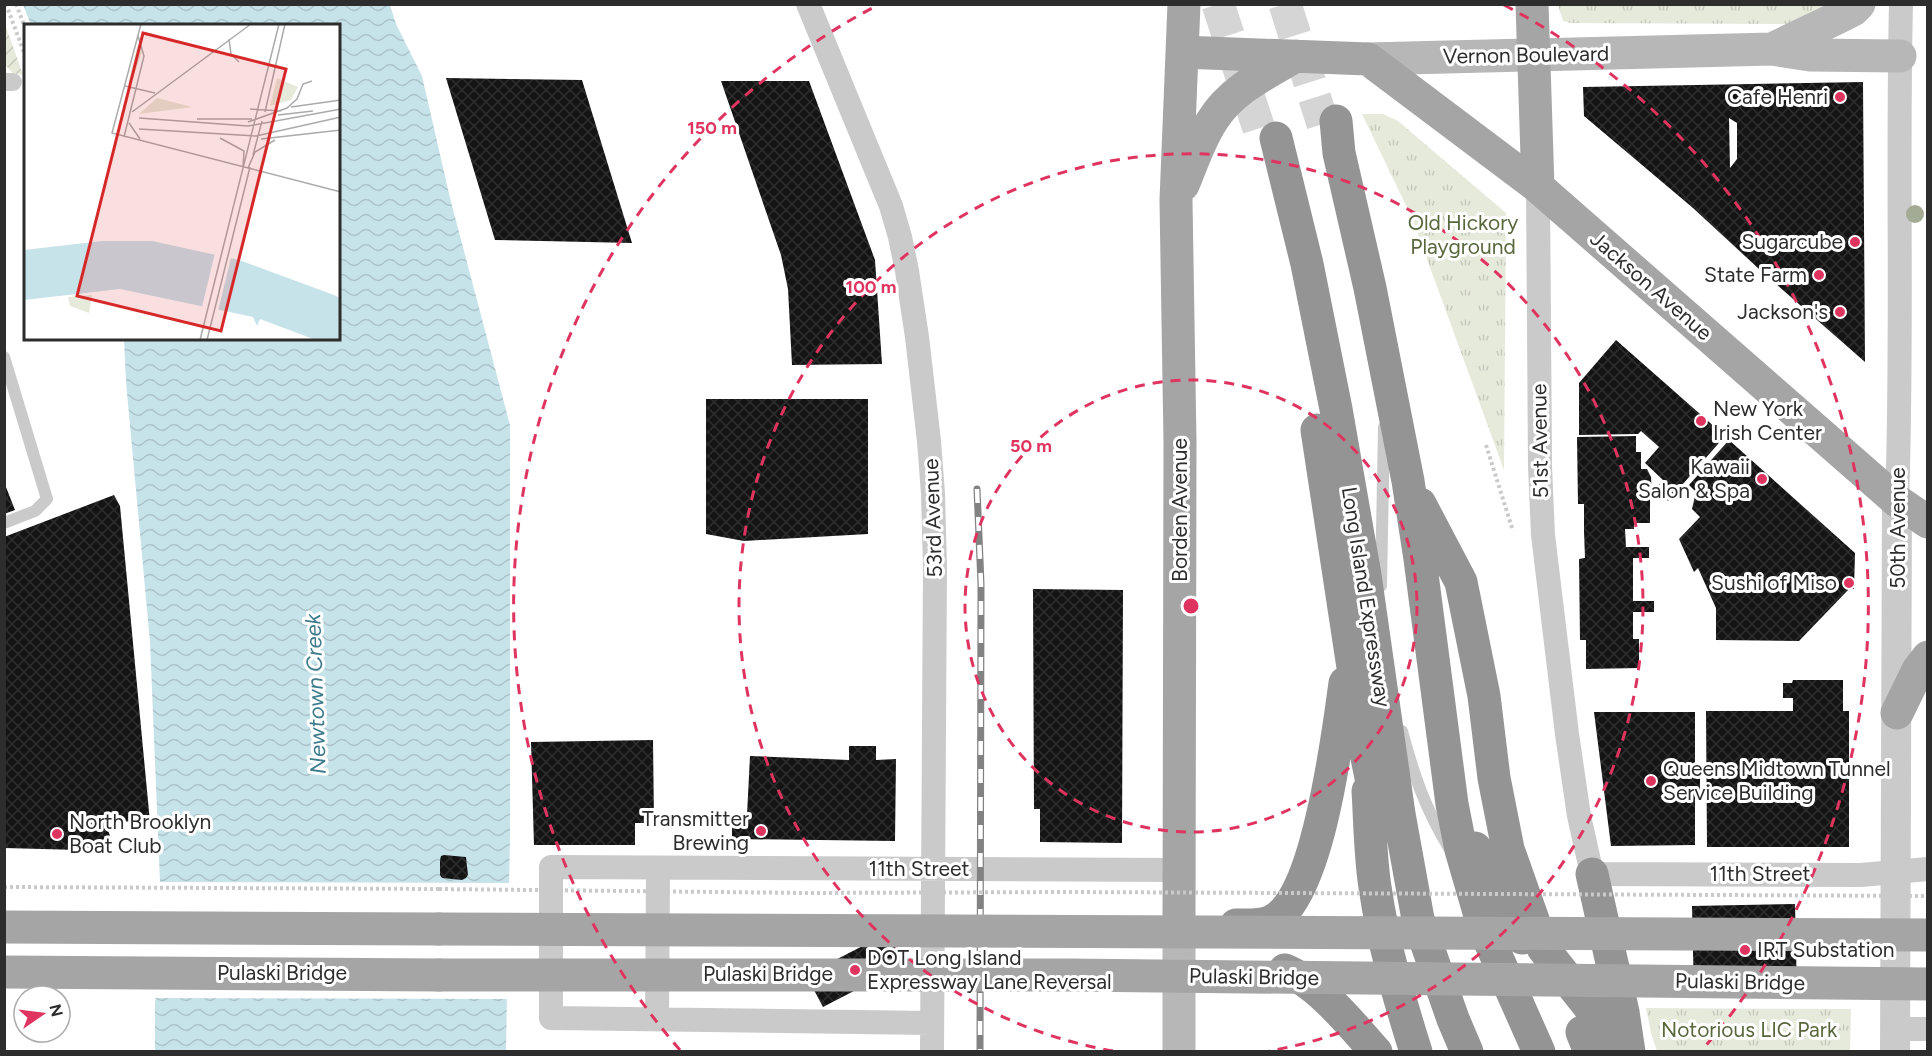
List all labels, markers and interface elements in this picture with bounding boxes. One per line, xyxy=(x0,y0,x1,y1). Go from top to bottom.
inset map xyxy=(24,24,340,340)
street label: Vernon Boulevard xyxy=(1443,41,1609,68)
place label: Cafe Henri xyxy=(1727,84,1828,109)
marker: Cafe Henri xyxy=(1833,90,1847,104)
text: 150 m xyxy=(687,117,737,139)
park label: Old Hickory Playground xyxy=(1408,210,1518,259)
street label: Jackson Avenue xyxy=(1585,226,1717,345)
place label: Sugarcube xyxy=(1741,229,1843,254)
marker: Sugarcube xyxy=(1848,235,1862,249)
place label: State Farm xyxy=(1704,262,1807,287)
marker: State Farm xyxy=(1812,268,1826,282)
text: 100 m xyxy=(846,276,896,298)
place label: Jackson's xyxy=(1737,299,1828,324)
marker: Jackson's xyxy=(1833,305,1847,319)
street label: 51st Avenue xyxy=(1526,383,1553,499)
place label: New York Irish Center xyxy=(1713,396,1822,445)
marker: New York Irish Center xyxy=(1694,414,1708,428)
text: 50 m xyxy=(1010,435,1052,457)
street label: Borden Avenue xyxy=(1167,438,1192,582)
place label: Kawaii Salon & Spa xyxy=(1638,454,1750,503)
street label: 53rd Avenue xyxy=(918,458,947,578)
street label: 50th Avenue xyxy=(1885,467,1910,589)
marker: Kawaii Salon & Spa xyxy=(1755,472,1769,486)
street label: Long Island Expressway xyxy=(1337,485,1396,709)
place label: Sushi of Miso xyxy=(1711,570,1837,595)
marker: Sushi of Miso xyxy=(1842,576,1856,590)
centre of rings xyxy=(1181,596,1201,616)
water label: Newtown Creek xyxy=(299,612,332,775)
place label: Queens Midtown Tunnel Service Building xyxy=(1663,756,1891,805)
marker: Queens Midtown Tunnel Service Building xyxy=(1644,774,1658,788)
place label: Transmitter Brewing xyxy=(642,806,749,855)
place label: North Brooklyn Boat Club xyxy=(69,809,211,858)
marker: Transmitter Brewing xyxy=(754,824,768,838)
marker: North Brooklyn Boat Club xyxy=(50,827,64,841)
street label: 11th Street xyxy=(869,856,970,881)
street label: 11th Street xyxy=(1710,861,1811,886)
place label: IRT Substation xyxy=(1757,937,1895,962)
marker: IRT Substation xyxy=(1738,943,1752,957)
place label: DOT Long Island Expressway Lane Reversal xyxy=(867,945,1112,994)
street label: Pulaski Bridge xyxy=(217,960,347,985)
street label: Pulaski Bridge xyxy=(703,961,833,986)
marker: DOT Long Island Expressway Lane Reversal xyxy=(848,963,862,977)
street label: Pulaski Bridge xyxy=(1189,963,1319,990)
street label: Pulaski Bridge xyxy=(1675,968,1805,995)
north arrow xyxy=(12,984,72,1044)
text: N xyxy=(45,1002,67,1019)
park label: Notorious LIC Park xyxy=(1661,1017,1838,1042)

